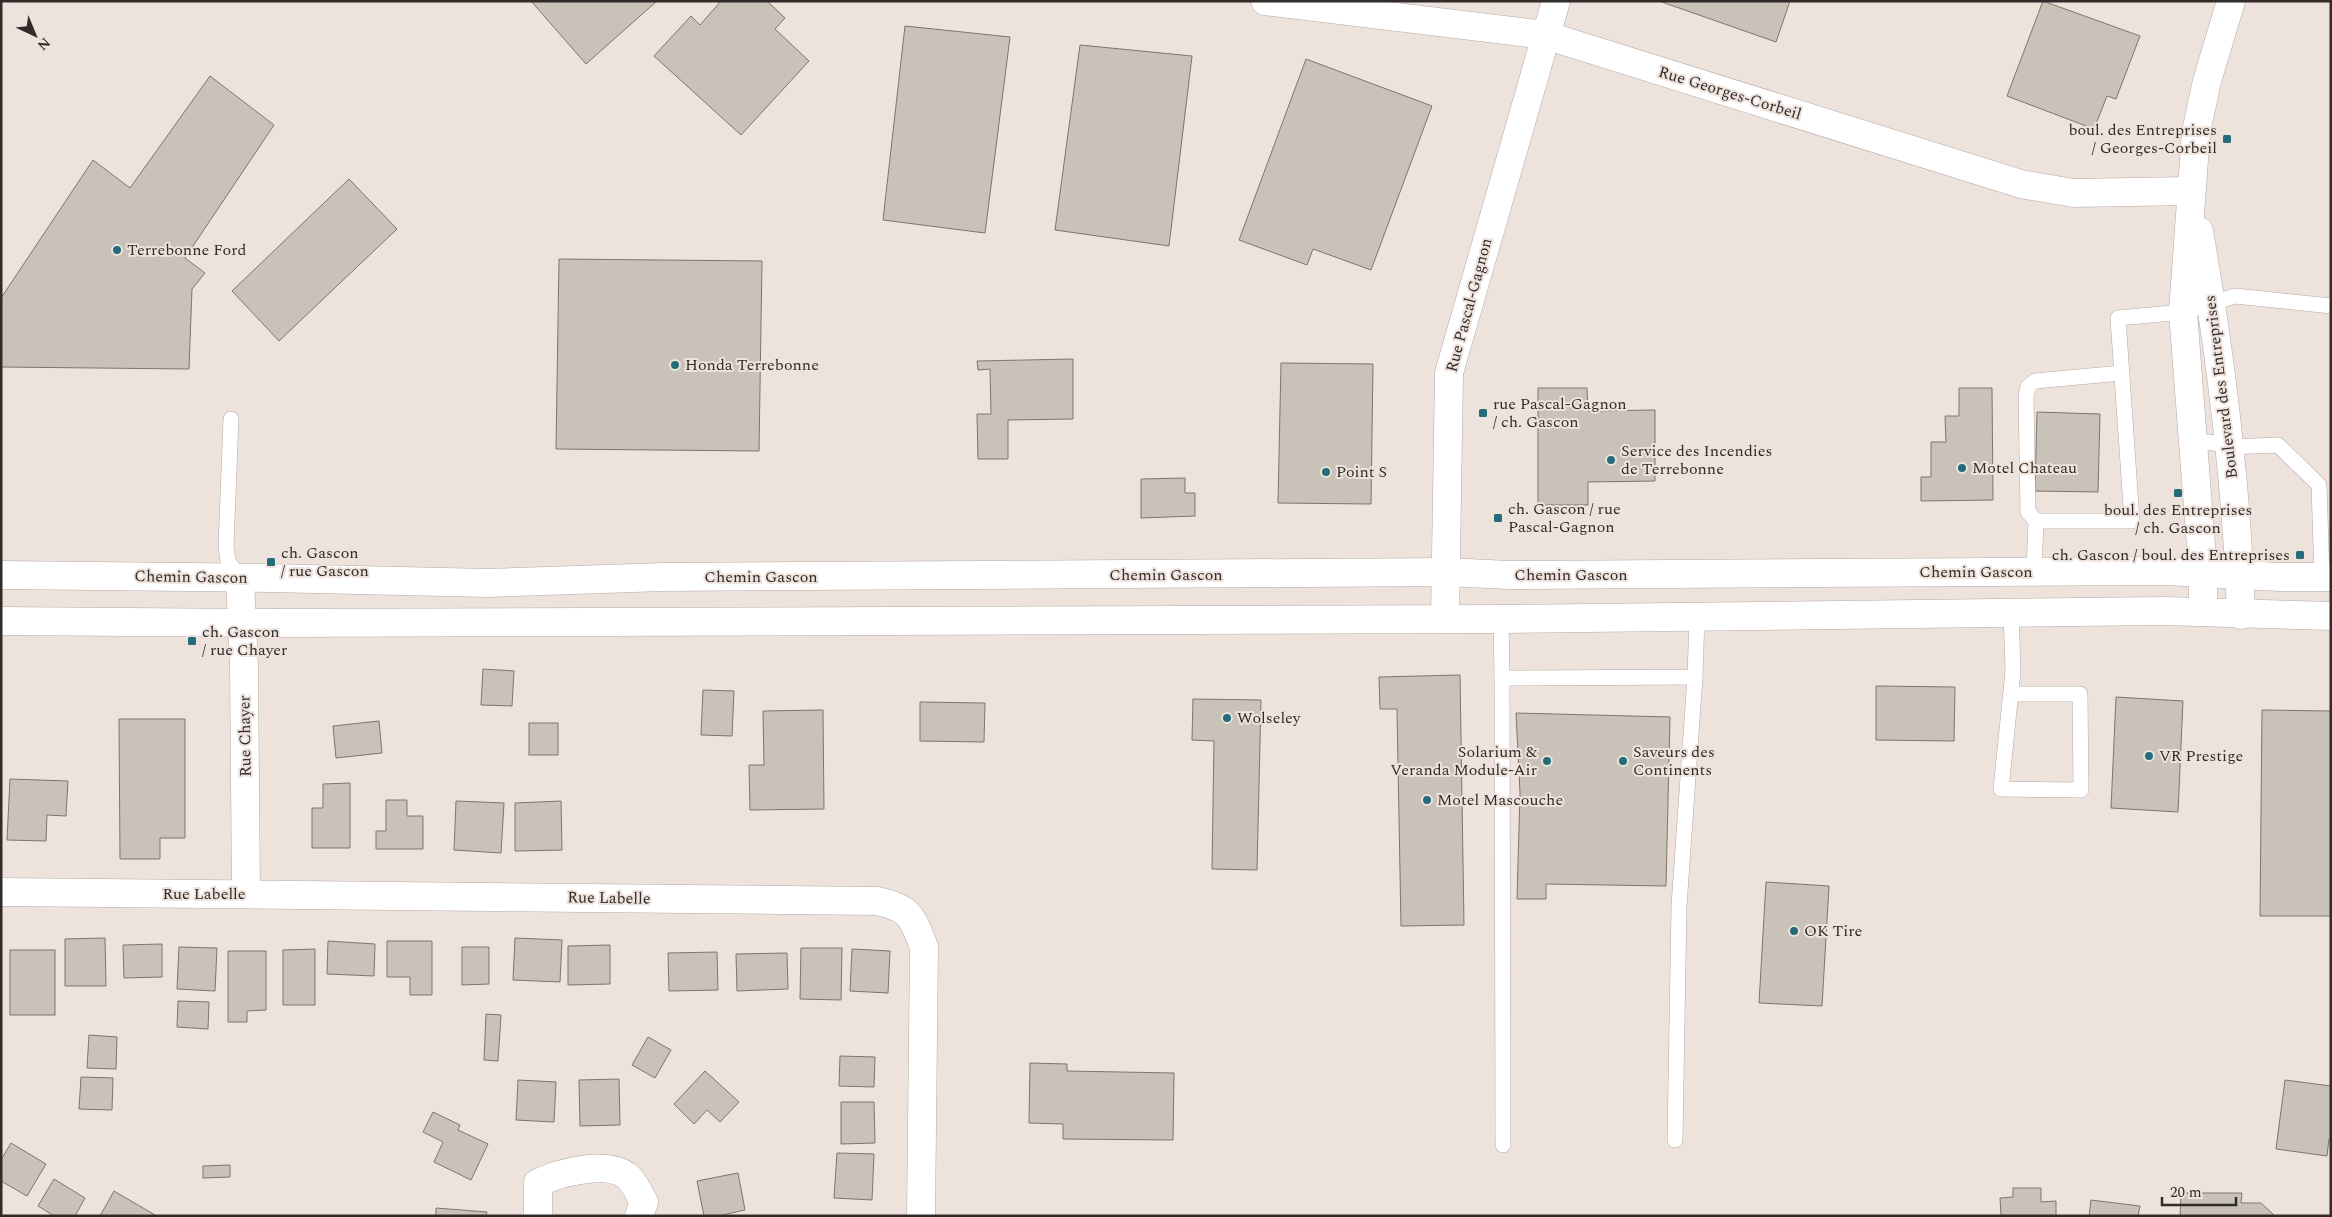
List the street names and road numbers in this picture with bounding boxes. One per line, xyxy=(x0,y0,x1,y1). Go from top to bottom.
street label: Rue Georges-Corbeil xyxy=(1655,60,1805,126)
street label: Rue Pascal-Gagnon xyxy=(1440,235,1498,375)
street label: Boulevard des Entreprises xyxy=(2198,294,2244,480)
street label: Chemin Gascon xyxy=(1919,560,2033,584)
street label: Chemin Gascon xyxy=(1109,563,1223,587)
street label: Chemin Gascon xyxy=(1514,563,1628,587)
street label: Chemin Gascon xyxy=(134,564,248,590)
street label: Chemin Gascon xyxy=(704,565,818,589)
street label: Rue Chayer xyxy=(232,695,258,777)
street label: Rue Labelle xyxy=(162,882,246,906)
street label: Rue Labelle xyxy=(567,885,651,911)

